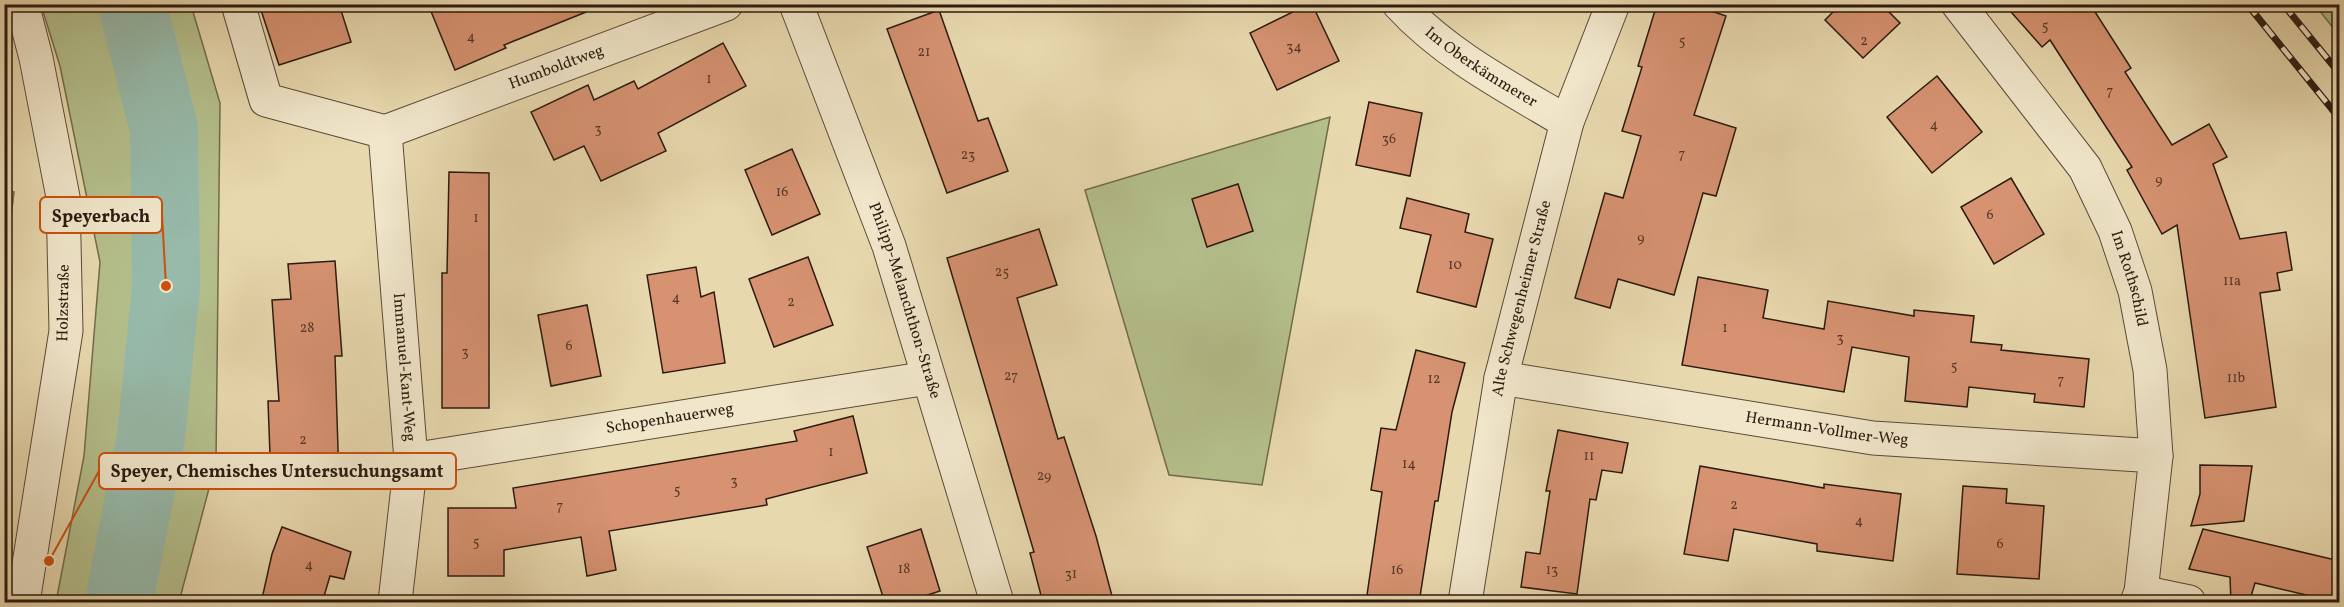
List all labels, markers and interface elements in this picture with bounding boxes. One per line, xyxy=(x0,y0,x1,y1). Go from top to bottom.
house number: 5 xyxy=(2042,17,2048,36)
street label: Im Oberkämmerer xyxy=(1419,22,1541,113)
house number: 4 xyxy=(467,28,475,47)
house number: 5 xyxy=(1679,32,1685,51)
house number: 2 xyxy=(1860,32,1868,51)
house number: 34 xyxy=(1286,38,1302,57)
street label: Humboldtweg xyxy=(506,40,607,96)
house number: 21 xyxy=(918,43,930,62)
house number: 1 xyxy=(706,70,712,89)
house number: 7 xyxy=(2107,82,2114,101)
house number: 4 xyxy=(1930,116,1938,135)
house number: 3 xyxy=(594,120,602,139)
house number: 36 xyxy=(1382,130,1396,149)
house number: 7 xyxy=(1679,145,1686,164)
house number: 23 xyxy=(961,146,975,165)
house number: 9 xyxy=(2155,171,2163,190)
house number: 16 xyxy=(776,183,788,202)
callout: Speyerbach xyxy=(40,197,162,233)
street label: Alte Schwegenheimer Straße xyxy=(1487,198,1557,398)
street label: Philipp-Melanchthon-Straße xyxy=(862,199,946,402)
text: Speyerbach xyxy=(52,205,151,230)
house number: 6 xyxy=(1986,206,1994,225)
house number: 1 xyxy=(473,209,479,228)
street label: Im Rothschild xyxy=(2105,228,2153,329)
house number: 9 xyxy=(1637,229,1645,248)
house number: 10 xyxy=(1448,256,1462,275)
house number: 25 xyxy=(995,263,1009,282)
street label: Holzstraße xyxy=(52,264,76,342)
house number: 11a xyxy=(2223,272,2241,291)
house number: 4 xyxy=(672,289,680,308)
street label: Immanuel-Kant-Weg xyxy=(387,292,421,442)
house number: 2 xyxy=(787,293,795,312)
house number: 28 xyxy=(300,319,314,338)
house number: 1 xyxy=(1722,319,1728,338)
house number: 3 xyxy=(1836,329,1844,348)
house number: 6 xyxy=(565,337,573,356)
house number: 3 xyxy=(461,343,469,362)
house number: 5 xyxy=(1951,357,1957,376)
house number: 27 xyxy=(1004,367,1018,386)
house number: 11b xyxy=(2227,369,2246,388)
house number: 12 xyxy=(1428,370,1440,389)
house number: 7 xyxy=(2058,371,2065,390)
street label: Schopenhauerweg xyxy=(604,398,735,440)
street label: Hermann-Vollmer-Weg xyxy=(1744,407,1909,451)
house number: 2 xyxy=(299,431,307,450)
house number: 1 xyxy=(828,443,834,462)
house number: 11 xyxy=(1584,447,1594,466)
callout: Speyer, Chemisches Untersuchungsamt xyxy=(99,453,456,489)
house number: 14 xyxy=(1402,455,1416,474)
text: Speyer, Chemisches Untersuchungsamt xyxy=(110,460,444,485)
house number: 29 xyxy=(1037,467,1051,486)
house number: 3 xyxy=(730,472,738,491)
house number: 5 xyxy=(674,481,680,500)
house number: 2 xyxy=(1730,496,1738,515)
house number: 7 xyxy=(557,497,564,516)
house number: 4 xyxy=(1855,512,1863,531)
house number: 5 xyxy=(473,533,479,552)
house number: 6 xyxy=(1996,535,2004,554)
house number: 4 xyxy=(305,556,313,575)
house number: 18 xyxy=(898,560,910,579)
house number: 16 xyxy=(1391,561,1403,580)
house number: 13 xyxy=(1546,561,1558,580)
house number: 31 xyxy=(1065,565,1077,584)

